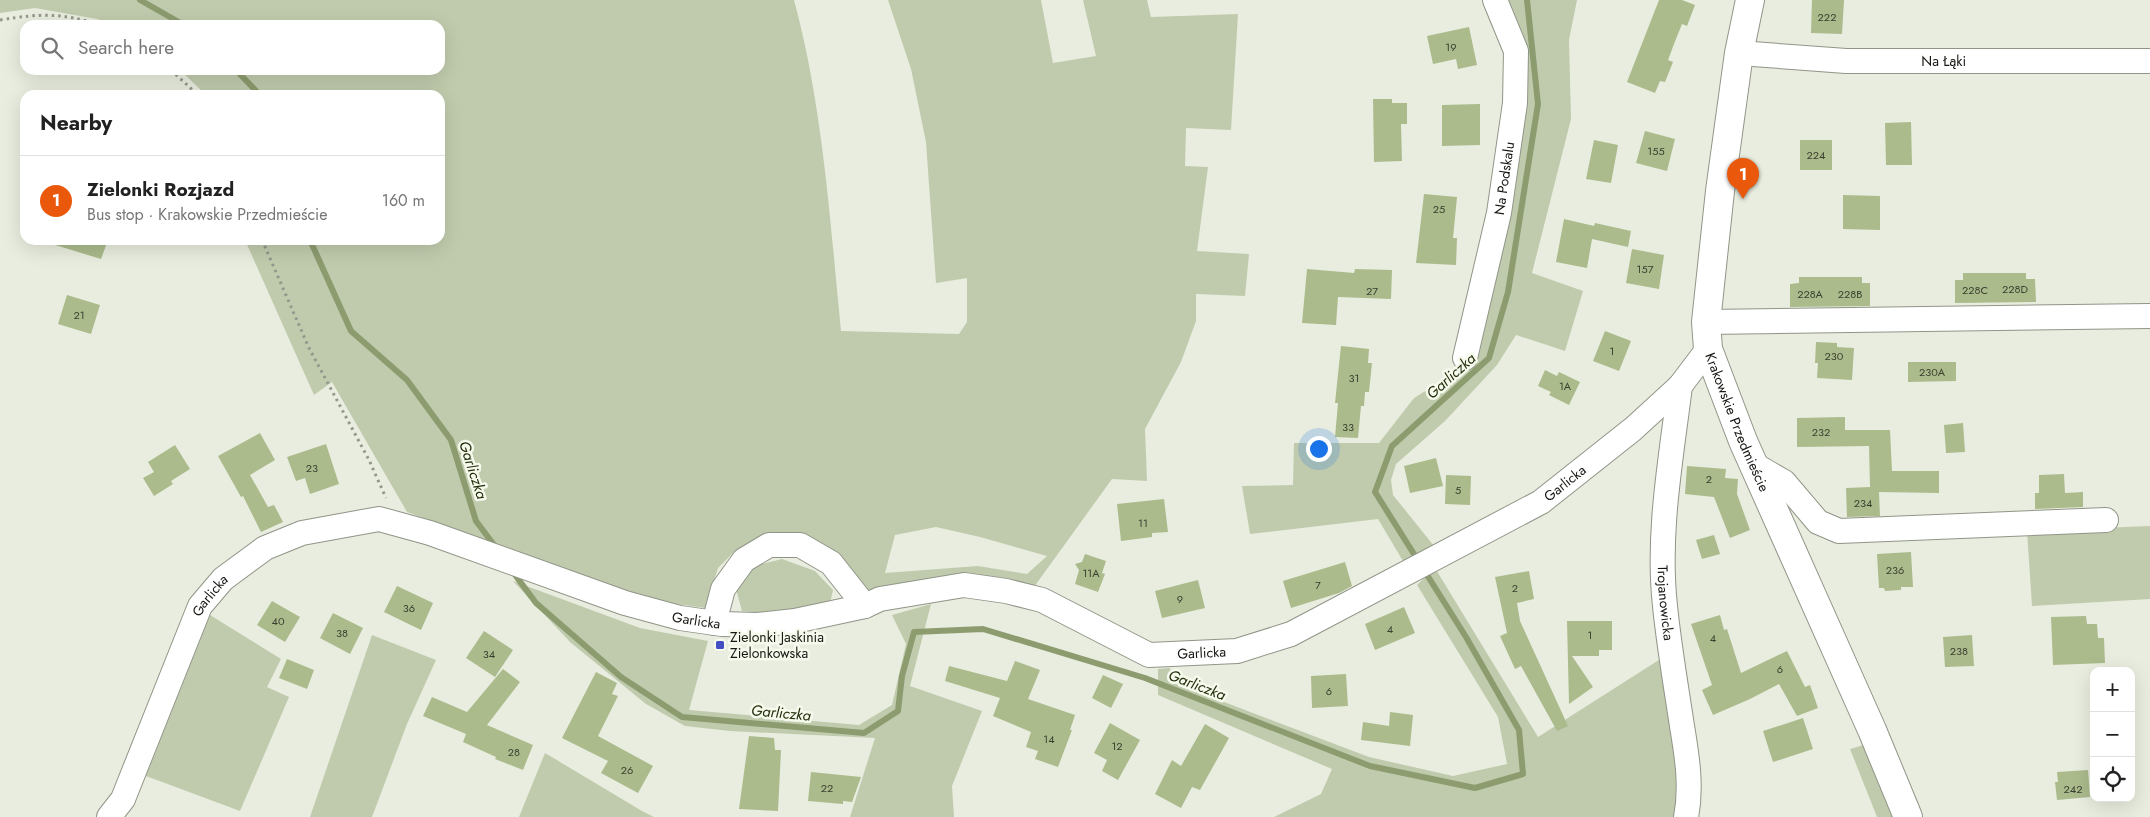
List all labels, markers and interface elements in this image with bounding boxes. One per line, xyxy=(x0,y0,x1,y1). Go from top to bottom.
house number: 222 xyxy=(1818,9,1836,25)
search box xyxy=(20,20,445,75)
icon: search xyxy=(38,34,66,62)
text: Search here xyxy=(78,34,174,61)
house number: 19 xyxy=(1445,39,1457,55)
street label: Na Łąki xyxy=(1921,51,1966,71)
text: Nearby xyxy=(40,108,112,138)
street label: Na Podskalu xyxy=(1489,140,1519,216)
house number: 155 xyxy=(1647,143,1665,159)
house number: 224 xyxy=(1807,147,1826,163)
pin: 1 xyxy=(1727,158,1759,199)
text: Zielonki Rozjazd xyxy=(87,176,234,203)
text: 1 xyxy=(52,189,60,212)
text: 160 m xyxy=(382,189,425,212)
house number: 25 xyxy=(1433,201,1445,217)
text: Bus stop · Krakowskie Przedmieście xyxy=(87,203,327,226)
house number: 157 xyxy=(1637,261,1654,277)
house number: 228D xyxy=(2002,281,2029,297)
house number: 228C xyxy=(1962,282,1988,298)
house number: 27 xyxy=(1366,283,1378,299)
house number: 228A xyxy=(1797,286,1824,302)
house number: 228B xyxy=(1838,286,1862,302)
house number: 21 xyxy=(73,307,85,323)
house number: 1 xyxy=(1610,343,1614,359)
water label: Garliczka xyxy=(1421,347,1481,404)
house number: 230 xyxy=(1825,348,1844,364)
street label: Krakowskie Przedmieście xyxy=(1700,350,1774,495)
house number: 230A xyxy=(1919,364,1946,380)
house number: 31 xyxy=(1349,370,1359,386)
house number: 1A xyxy=(1559,378,1572,394)
house number: 33 xyxy=(1342,419,1354,435)
house number: 232 xyxy=(1812,424,1830,440)
your location xyxy=(1306,436,1332,462)
water label: Garliczka xyxy=(453,438,493,503)
house number: 23 xyxy=(306,460,318,476)
street label: Garlicka xyxy=(1539,460,1590,506)
house number: 2 xyxy=(1706,471,1712,487)
house number: 5 xyxy=(1455,482,1461,498)
house number: 234 xyxy=(1854,495,1873,511)
house number: 11 xyxy=(1138,515,1148,531)
house number: 236 xyxy=(1886,562,1904,578)
house number: 11A xyxy=(1082,565,1100,581)
street label: Trojanowicka xyxy=(1653,565,1679,642)
street label: Garlicka xyxy=(187,569,232,619)
house number: 7 xyxy=(1315,577,1321,593)
house number: 2 xyxy=(1512,580,1518,596)
house number: 9 xyxy=(1177,591,1183,607)
house number: 36 xyxy=(403,600,415,616)
street label: Garlicka xyxy=(670,606,722,634)
house number: 40 xyxy=(271,613,285,629)
house number: 4 xyxy=(1387,621,1394,637)
house number: 38 xyxy=(336,625,348,641)
place label: Zielonki Jaskinia Zielonkowska xyxy=(730,627,824,663)
house number: 1 xyxy=(1588,627,1592,643)
house number: 4 xyxy=(1710,630,1717,646)
marker: Zielonki Jaskinia Zielonkowska xyxy=(714,639,726,651)
street label: Garlicka xyxy=(1177,642,1226,664)
house number: 238 xyxy=(1950,643,1968,659)
house number: 34 xyxy=(483,646,496,662)
house number: 6 xyxy=(1777,661,1783,677)
water label: Garliczka xyxy=(1165,664,1230,706)
map controls xyxy=(2090,667,2135,802)
button: + xyxy=(2090,667,2135,712)
house number: 6 xyxy=(1326,683,1332,699)
water label: Garliczka xyxy=(750,699,813,727)
button: − xyxy=(2090,712,2135,757)
house number: 14 xyxy=(1043,731,1055,747)
house number: 12 xyxy=(1111,738,1123,754)
house number: 28 xyxy=(508,744,520,760)
button: locate xyxy=(2090,757,2135,802)
house number: 26 xyxy=(621,762,633,778)
house number: 22 xyxy=(821,780,833,796)
house number: 242 xyxy=(2064,781,2082,797)

